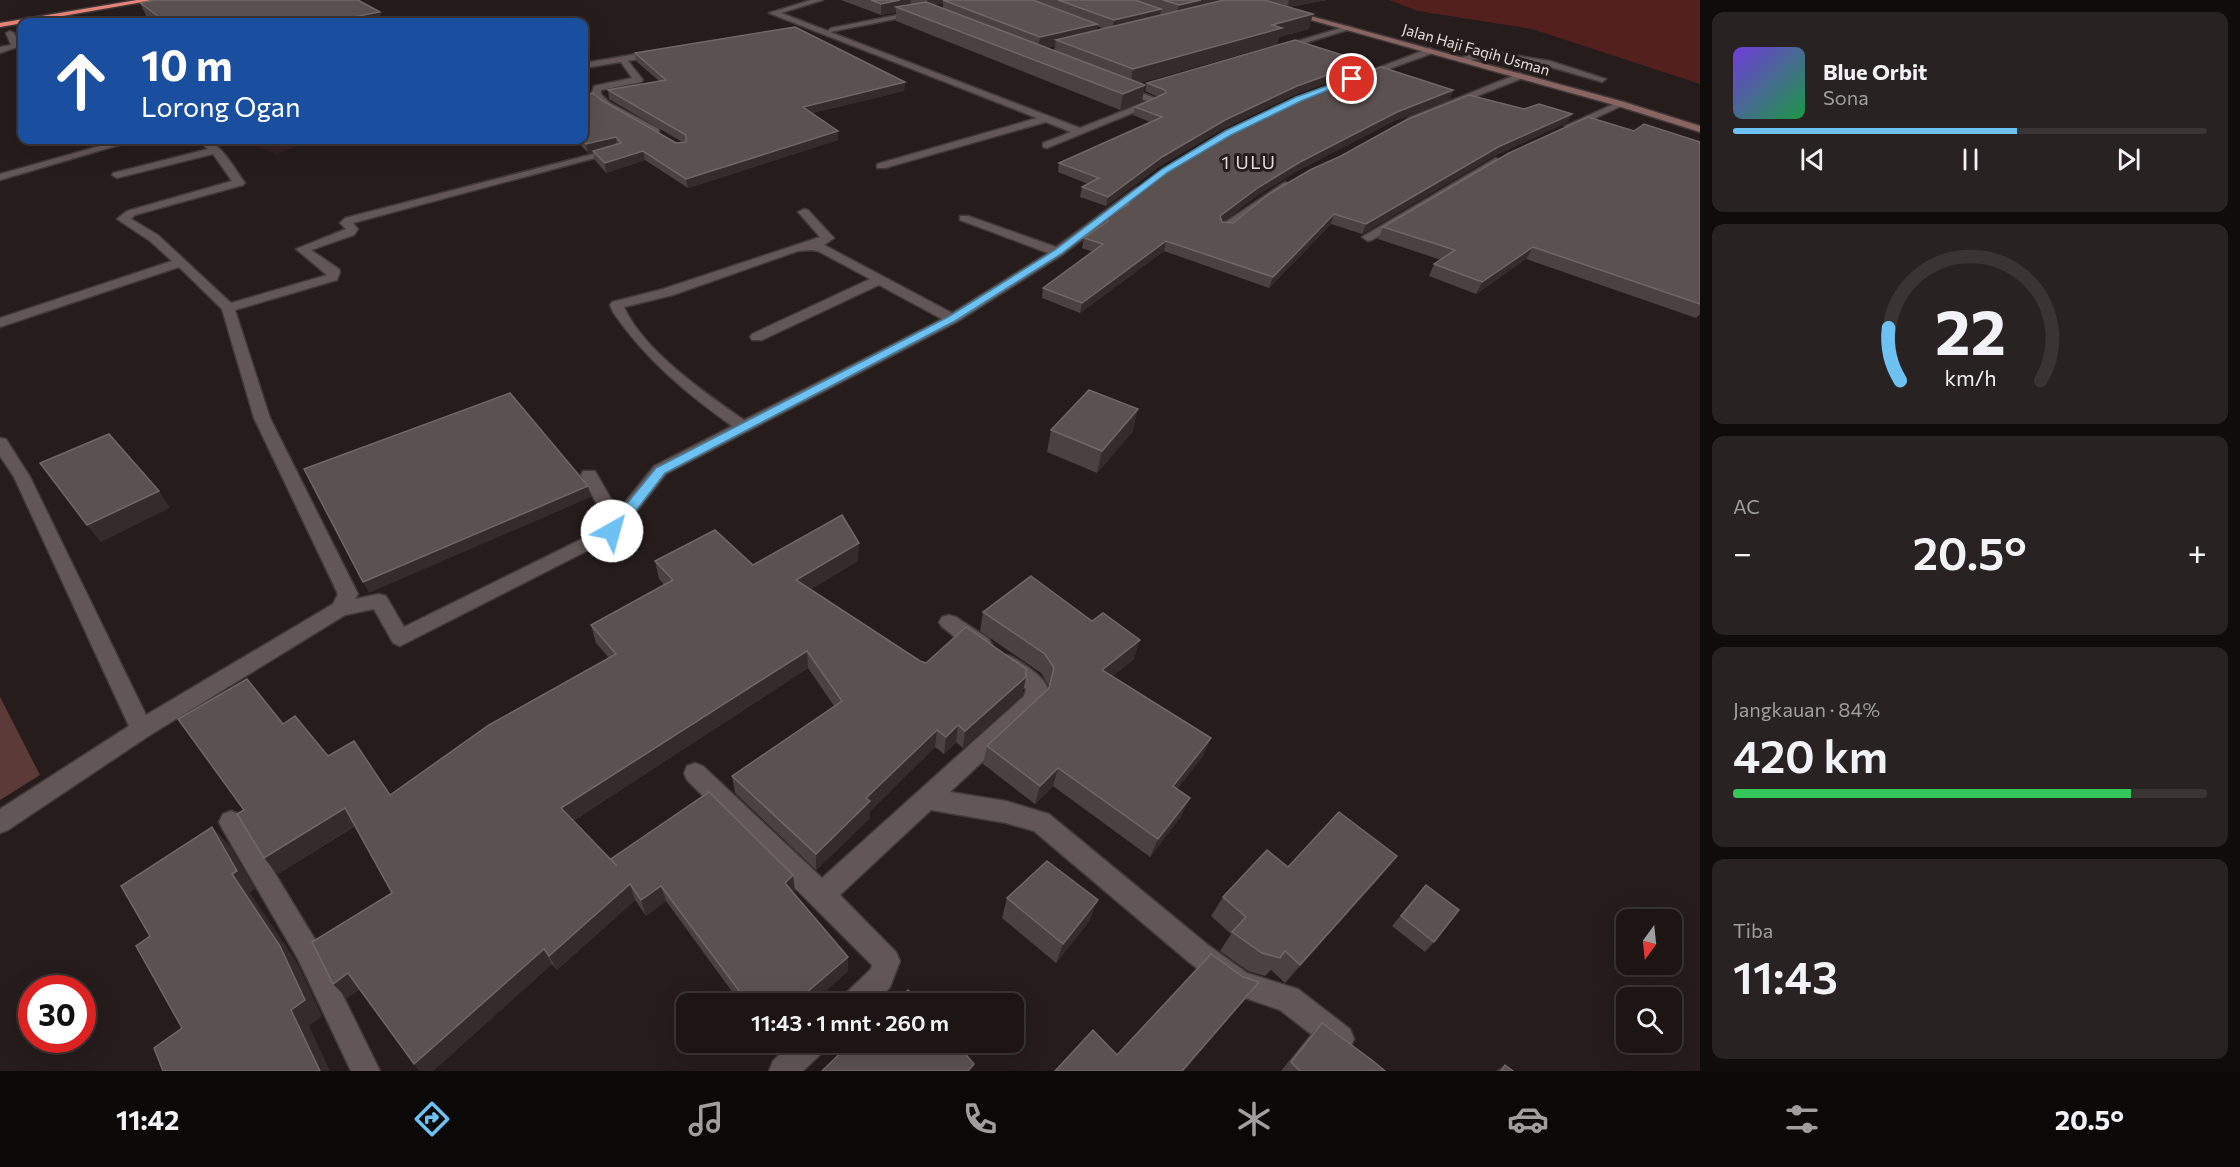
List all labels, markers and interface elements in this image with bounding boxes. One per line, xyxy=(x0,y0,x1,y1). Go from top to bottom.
street label: Jalan Haji Faqih Usman xyxy=(1400,19,1552,79)
text: 10 m xyxy=(141,38,233,90)
icon: ahead xyxy=(42,42,120,120)
pin xyxy=(1326,53,1377,104)
text: Blue Orbit xyxy=(1823,58,1927,85)
icon: arrive xyxy=(1335,62,1368,95)
text: Sona xyxy=(1823,85,1869,109)
text: Lorong Ogan xyxy=(141,90,300,123)
icon: previous xyxy=(1796,143,1829,176)
icon: pause xyxy=(1954,143,1987,176)
icon: next xyxy=(2112,143,2145,176)
district label: 1 ULU xyxy=(1221,151,1277,173)
text: 22 xyxy=(1934,292,2006,368)
text: km/h xyxy=(1944,364,1996,390)
text: AC xyxy=(1733,494,1760,518)
position arrow xyxy=(580,499,644,563)
text: 20.5° xyxy=(1913,524,2027,579)
text: − xyxy=(1733,531,1752,572)
text: + xyxy=(2188,531,2207,572)
text: Jangkauan · 84% xyxy=(1733,697,1880,721)
text: 420 km xyxy=(1733,727,1888,782)
north arrow xyxy=(1616,909,1682,975)
map controls xyxy=(1616,909,1682,1053)
text: Tiba xyxy=(1733,918,1773,942)
text: 11:43 xyxy=(1733,948,1838,1003)
speed limit sign: 30 xyxy=(18,975,96,1053)
button: search xyxy=(1616,987,1682,1053)
text: 11:43 · 1 mnt · 260 m xyxy=(751,1009,949,1036)
icon: directions xyxy=(411,1098,453,1140)
icon: music xyxy=(685,1098,727,1140)
icon: phone xyxy=(959,1098,1001,1140)
icon: climate xyxy=(1233,1098,1275,1140)
icon: car xyxy=(1507,1098,1549,1140)
icon: filters xyxy=(1781,1098,1823,1140)
text: 11:42 xyxy=(116,1103,179,1136)
text: 20.5° xyxy=(2055,1103,2124,1136)

